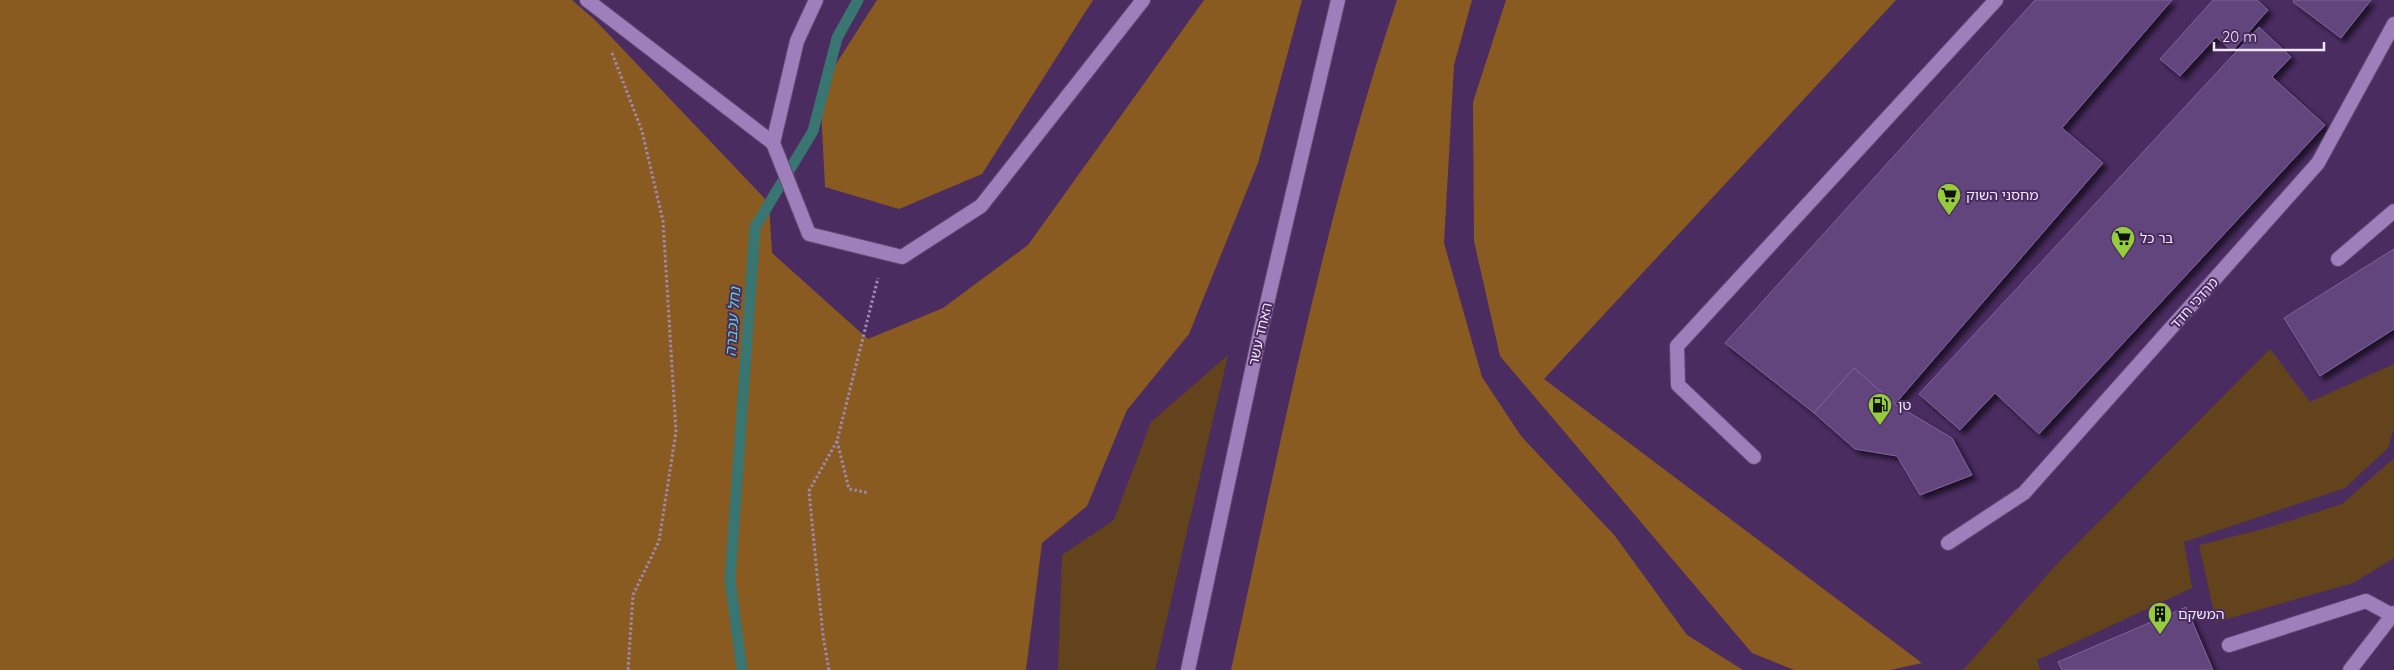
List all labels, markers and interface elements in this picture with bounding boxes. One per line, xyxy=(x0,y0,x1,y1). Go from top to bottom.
scale bar xyxy=(2214,20,2324,52)
text: 20 m xyxy=(2222,27,2257,46)
supermarket icon: מחסני השוק xyxy=(1936,182,1962,216)
place label: מחסני השוק xyxy=(1966,186,2039,204)
supermarket icon: בר כל xyxy=(2110,225,2136,259)
place label: בר כל xyxy=(2140,229,2173,247)
street label: מרדכי חדד xyxy=(2166,273,2222,333)
water label: נחל עכברה xyxy=(721,285,744,357)
street label: האחד עשר xyxy=(1244,301,1276,367)
fuel station icon: טן xyxy=(1867,392,1893,426)
place label: טן xyxy=(1898,396,1912,414)
building icon: המשקם xyxy=(2147,601,2173,635)
place label: המשקם xyxy=(2178,605,2225,623)

